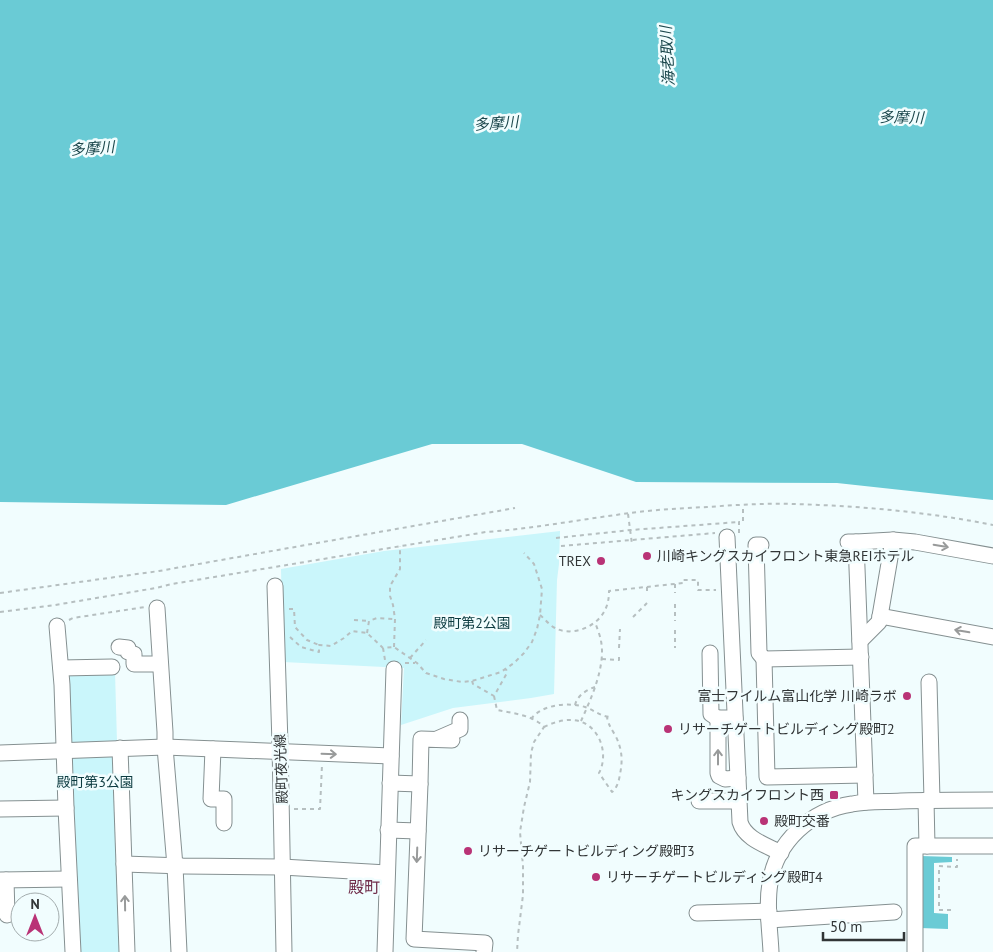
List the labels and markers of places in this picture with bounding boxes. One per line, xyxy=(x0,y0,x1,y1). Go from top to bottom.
place label: 川崎キングスカイフロント東急REIホテル xyxy=(657,547,915,565)
marker: 川崎キングスカイフロント東急REIホテル xyxy=(641,550,653,562)
place label: TREX xyxy=(559,552,591,570)
marker: TREX xyxy=(595,555,607,567)
place label: 富士フイルム富山化学 川崎ラボ xyxy=(698,687,897,705)
marker: 富士フイルム富山化学 川崎ラボ xyxy=(901,690,913,702)
place label: リサーチゲートビルディング殿町2 xyxy=(678,720,895,738)
marker: リサーチゲートビルディング殿町2 xyxy=(662,723,674,735)
place label: キングスカイフロント西 xyxy=(670,786,824,804)
marker: キングスカイフロント西 xyxy=(828,789,840,801)
place label: 殿町交番 xyxy=(774,812,830,830)
marker: 殿町交番 xyxy=(758,815,770,827)
place label: リサーチゲートビルディング殿町3 xyxy=(478,842,695,860)
marker: リサーチゲートビルディング殿町3 xyxy=(462,845,474,857)
place label: リサーチゲートビルディング殿町4 xyxy=(606,868,823,886)
marker: リサーチゲートビルディング殿町4 xyxy=(590,871,602,883)

